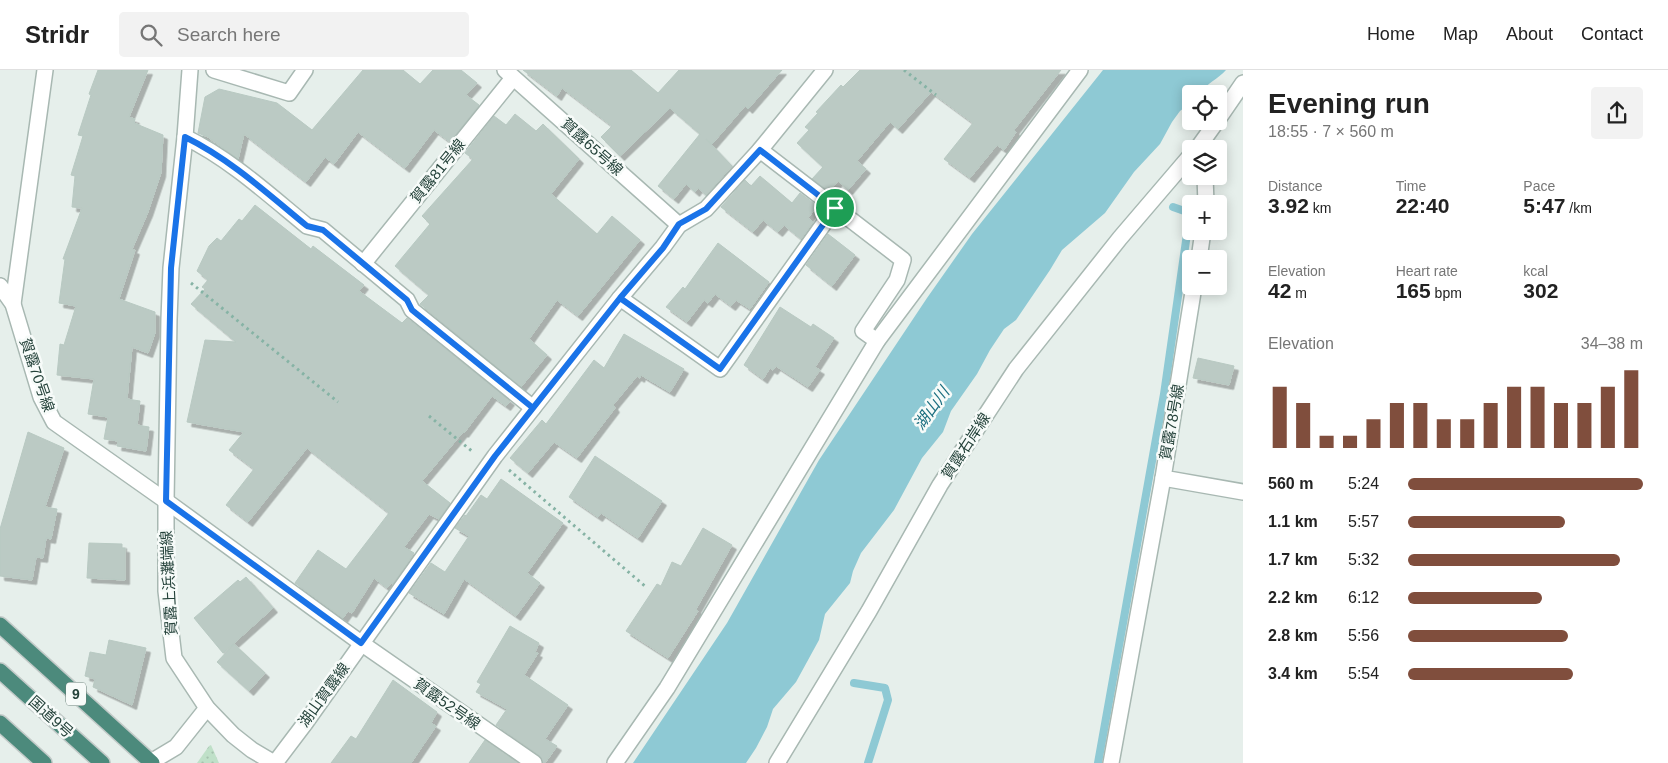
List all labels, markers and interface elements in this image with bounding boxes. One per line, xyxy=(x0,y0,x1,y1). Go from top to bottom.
search box xyxy=(119,12,469,57)
text: Stridr xyxy=(25,21,89,48)
icon: search xyxy=(137,21,165,49)
text: Search here xyxy=(177,24,281,45)
text: Home xyxy=(1367,24,1415,44)
text: Map xyxy=(1443,24,1478,44)
text: About xyxy=(1506,24,1553,44)
text: Contact xyxy=(1581,24,1643,44)
map controls xyxy=(1182,85,1227,295)
button: locate xyxy=(1182,85,1227,130)
button: share xyxy=(1591,87,1643,139)
text: Evening run xyxy=(1268,88,1430,119)
street label: 賀露65号線 xyxy=(558,115,627,179)
text: 18:55 · 7 × 560 m xyxy=(1268,123,1394,140)
street label: 賀露81号線 xyxy=(407,136,468,206)
button: layers xyxy=(1182,140,1227,185)
text: Distance xyxy=(1268,178,1322,194)
text: Time xyxy=(1396,178,1426,194)
text: Pace xyxy=(1523,178,1555,194)
pin xyxy=(814,187,856,229)
icon: arrive xyxy=(821,194,849,222)
text: 3.92 xyxy=(1268,194,1309,217)
text: 22:40 xyxy=(1396,194,1449,217)
text: 5:47 xyxy=(1523,194,1565,217)
button: + xyxy=(1182,195,1227,240)
text: km xyxy=(1309,200,1331,216)
text: /km xyxy=(1565,200,1592,216)
button: − xyxy=(1182,250,1227,295)
text: Elevation xyxy=(1268,263,1326,279)
text: Heart rate xyxy=(1396,263,1458,279)
text: kcal xyxy=(1523,263,1548,279)
text: 42 xyxy=(1268,279,1291,302)
text: 165 xyxy=(1396,279,1431,302)
text: 302 xyxy=(1523,279,1558,302)
text: m xyxy=(1291,285,1307,301)
text: bpm xyxy=(1431,285,1462,301)
text: Elevation xyxy=(1268,335,1334,352)
text: 34–38 m xyxy=(1581,335,1643,352)
street label: 賀露70号線 xyxy=(17,336,58,414)
water label: 湖山川 xyxy=(910,382,954,433)
street label: 賀露78号線 xyxy=(1156,383,1187,461)
street label: 賀露右岸線 xyxy=(938,410,993,482)
text: 560 m xyxy=(1268,475,1313,492)
text: 5:24 xyxy=(1348,475,1379,492)
text: 1.1 km xyxy=(1268,513,1318,530)
text: 5:57 xyxy=(1348,513,1379,530)
street label: 賀露上浜灘端線 xyxy=(157,530,180,636)
text: 1.7 km xyxy=(1268,551,1318,568)
text: 5:32 xyxy=(1348,551,1379,568)
text: 2.2 km xyxy=(1268,589,1318,606)
text: 6:12 xyxy=(1348,589,1379,606)
text: 2.8 km xyxy=(1268,627,1318,644)
text: 5:56 xyxy=(1348,627,1379,644)
street label: 湖山賀露線 xyxy=(295,659,353,730)
text: 3.4 km xyxy=(1268,665,1318,682)
text: 5:54 xyxy=(1348,665,1379,682)
street label: 賀露52号線 xyxy=(411,675,484,733)
road number: 9 xyxy=(66,682,86,706)
street label: 国道9号 xyxy=(26,692,77,741)

